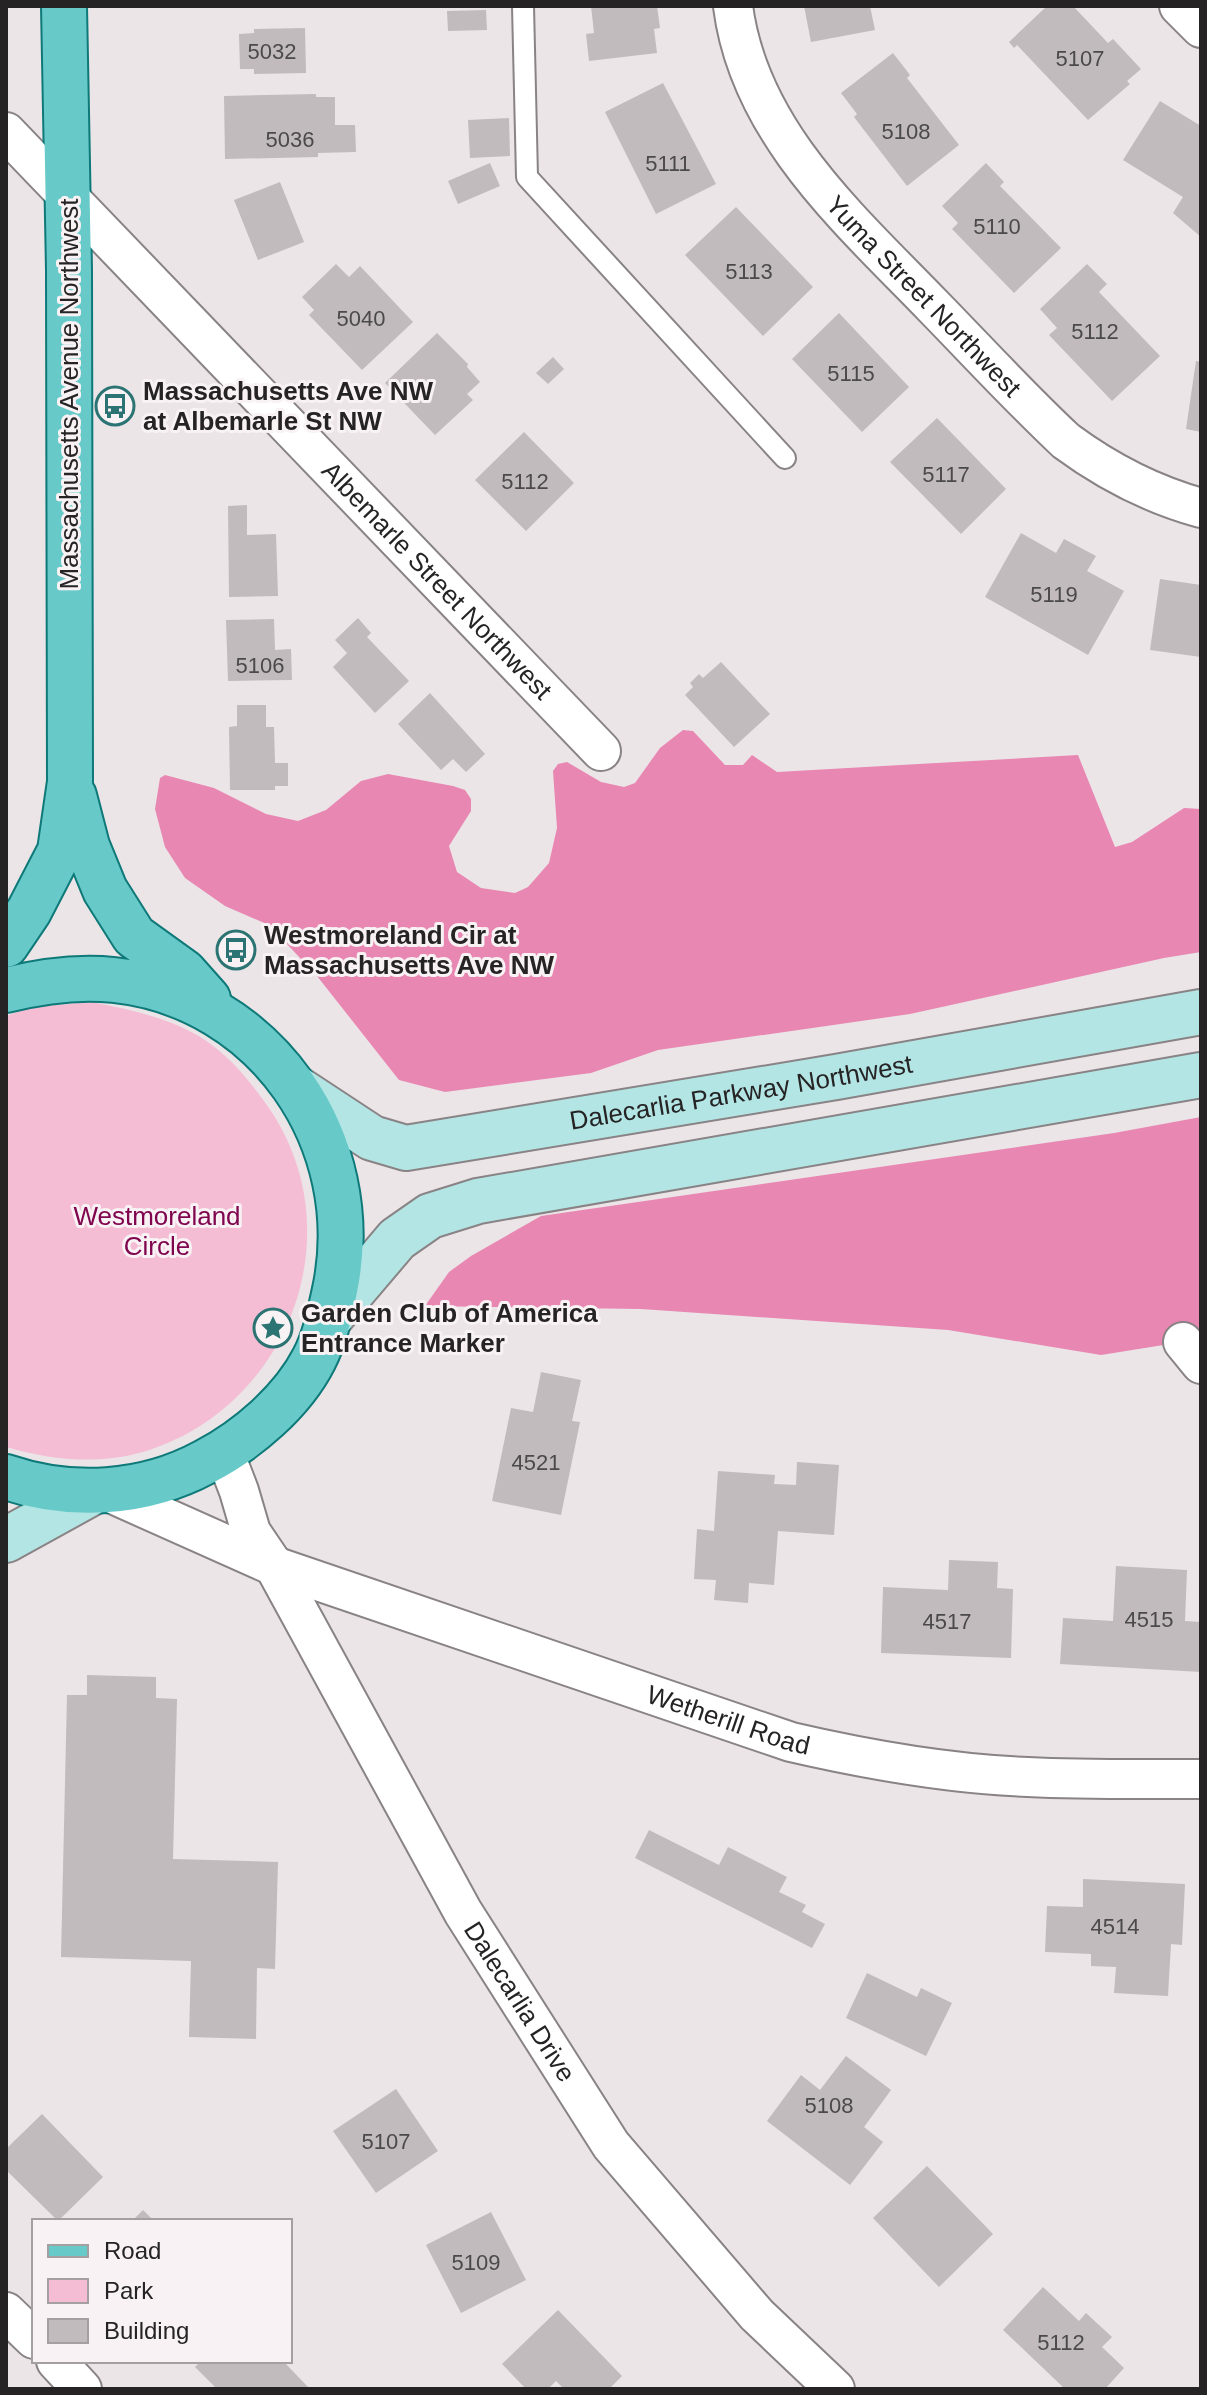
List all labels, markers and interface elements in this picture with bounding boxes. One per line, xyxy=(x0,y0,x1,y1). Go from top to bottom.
house number: 5032 xyxy=(248,39,296,64)
house number: 5107 xyxy=(1056,46,1104,71)
house number: 5108 xyxy=(882,119,930,144)
house number: 5036 xyxy=(266,127,314,152)
house number: 5111 xyxy=(645,151,691,176)
street label: Yuma Street Northwest xyxy=(820,190,1028,404)
street label: Massachusetts Avenue Northwest xyxy=(54,198,84,590)
house number: 5110 xyxy=(973,214,1021,239)
house number: 5113 xyxy=(725,259,773,284)
house number: 5040 xyxy=(337,306,385,331)
house number: 5112 xyxy=(1071,319,1119,344)
house number: 5115 xyxy=(827,361,875,386)
place label: Massachusetts Ave NW at Albemarle St NW xyxy=(143,376,433,436)
bus stop icon: Massachusetts Ave NW at Albemarle St NW xyxy=(94,385,136,427)
street label: Albemarle Street Northwest xyxy=(316,455,559,706)
house number: 5117 xyxy=(922,462,970,487)
house number: 5112 xyxy=(501,469,549,494)
house number: 5119 xyxy=(1030,582,1078,607)
house number: 5106 xyxy=(236,653,284,678)
place label: Westmoreland Cir at Massachusetts Ave NW xyxy=(264,920,554,980)
bus stop icon: Westmoreland Cir at Massachusetts Ave NW xyxy=(215,929,257,971)
street label: Dalecarlia Parkway Northwest xyxy=(567,1049,915,1136)
park label: Westmoreland Circle xyxy=(73,1201,241,1261)
place label: Garden Club of America Entrance Marker xyxy=(301,1298,598,1358)
place icon: Garden Club of America Entrance Marker xyxy=(252,1307,294,1349)
house number: 4521 xyxy=(512,1450,560,1475)
house number: 4515 xyxy=(1125,1607,1173,1632)
house number: 4517 xyxy=(923,1609,971,1634)
street label: Wetherill Road xyxy=(643,1679,813,1761)
house number: 4514 xyxy=(1091,1914,1139,1939)
street label: Dalecarlia Drive xyxy=(458,1916,582,2087)
house number: 5108 xyxy=(805,2093,853,2118)
house number: 5107 xyxy=(362,2129,410,2154)
legend xyxy=(32,2219,292,2363)
text: Road xyxy=(104,2237,161,2264)
house number: 5109 xyxy=(452,2250,500,2275)
text: Park xyxy=(104,2277,154,2304)
text: Building xyxy=(104,2317,189,2344)
house number: 5112 xyxy=(1037,2330,1085,2355)

